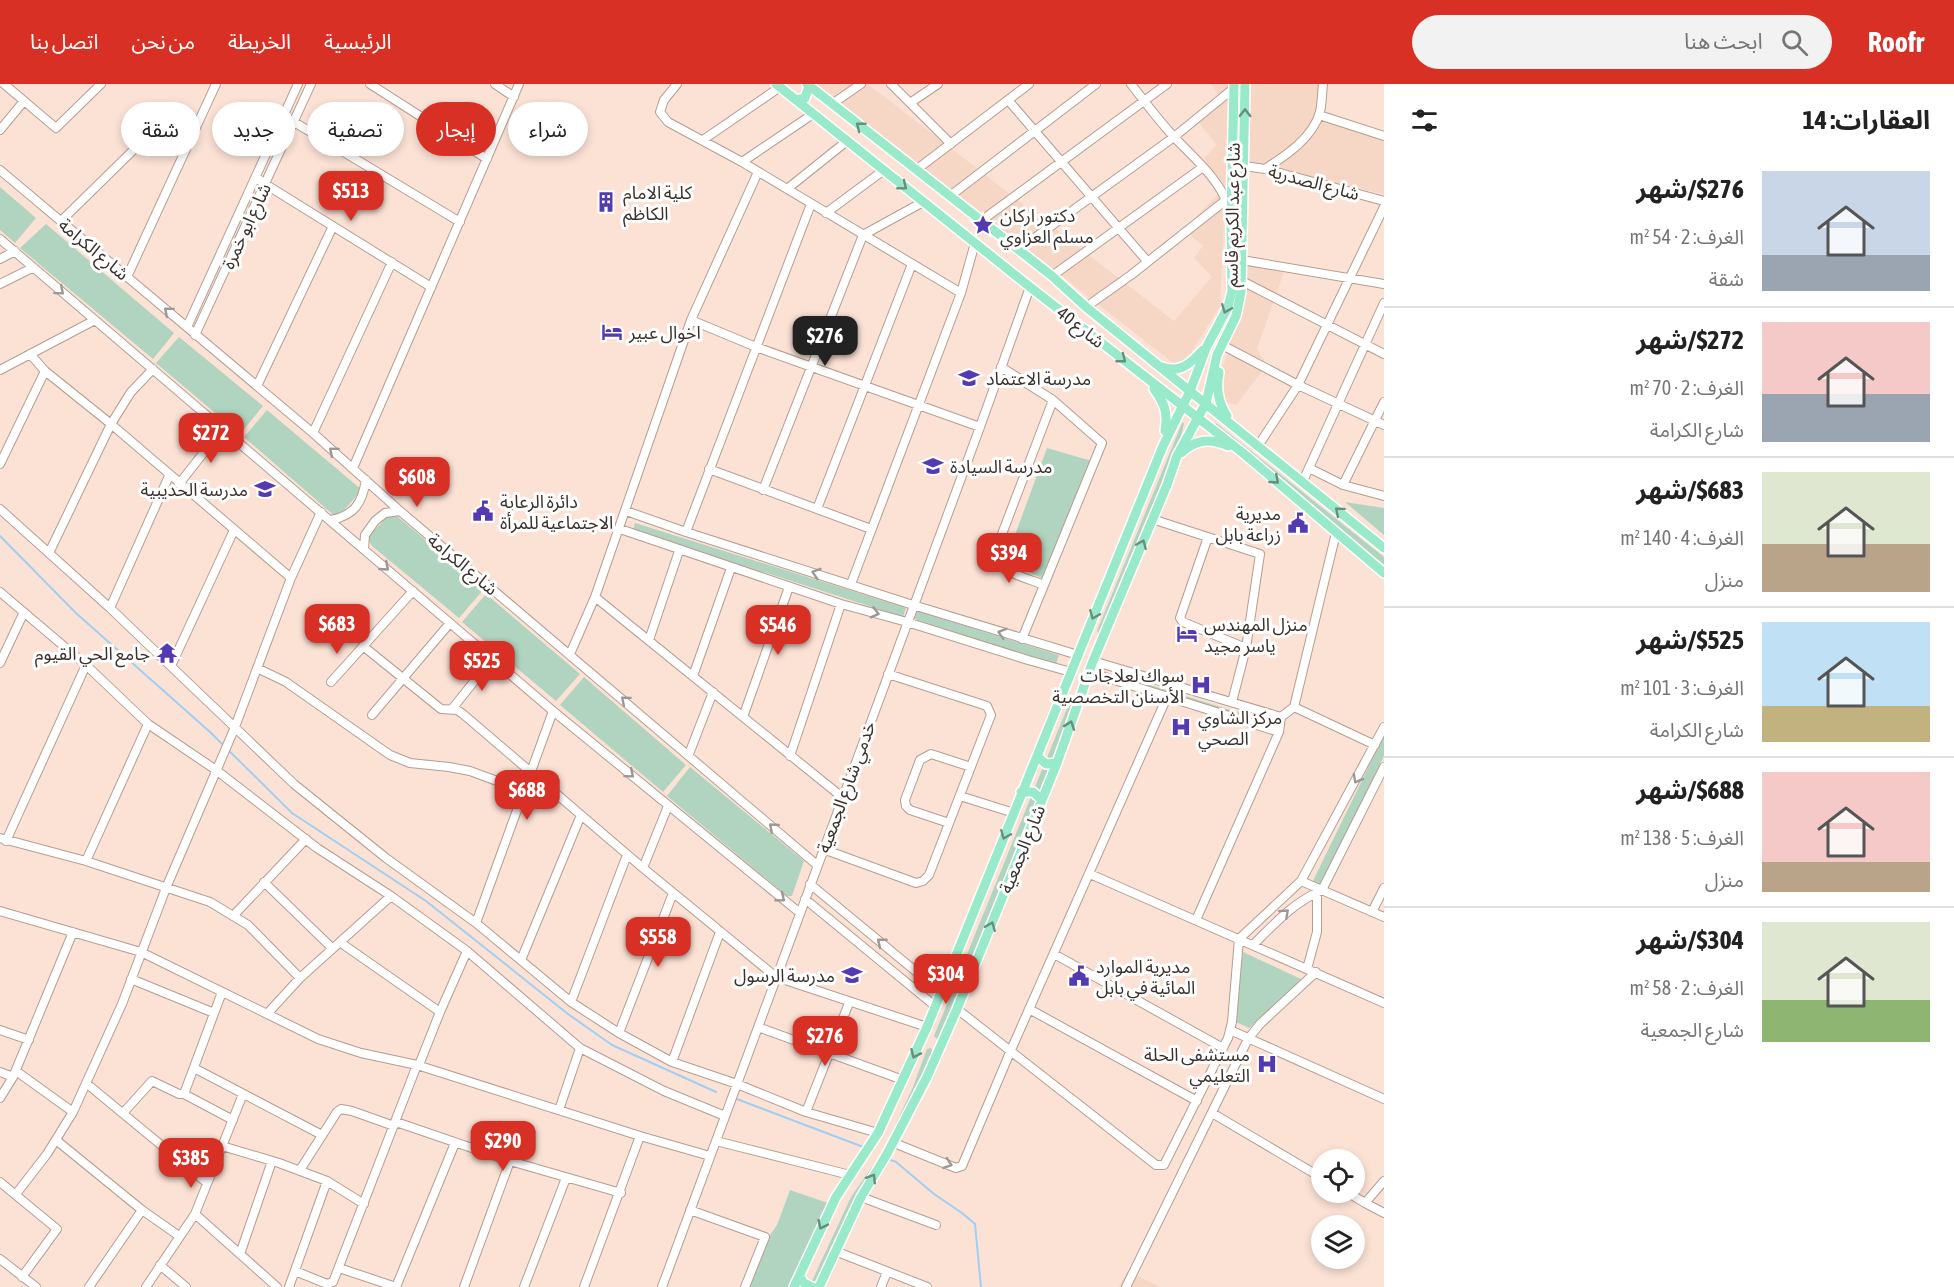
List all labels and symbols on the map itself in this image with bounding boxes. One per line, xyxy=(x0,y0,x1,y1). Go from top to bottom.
one-way arrow xyxy=(1239,108,1251,117)
one-way arrow xyxy=(855,122,866,133)
street label: شارع عبد الكريم قاسم xyxy=(1220,142,1248,288)
street label: شارع الصدرية xyxy=(1265,160,1362,208)
pin: $513 xyxy=(315,171,387,222)
one-way arrow xyxy=(897,179,908,190)
street label: شارع ابو خمرة xyxy=(217,180,279,274)
place label: كلية الامام الكاظم xyxy=(623,182,692,227)
building icon: كلية الامام الكاظم xyxy=(594,190,618,214)
place label: دكتور اركان مسلم العزاوي xyxy=(1000,205,1094,250)
place icon: دكتور اركان مسلم العزاوي xyxy=(971,213,995,237)
street label: شارع الكرامة xyxy=(52,214,133,287)
one-way arrow xyxy=(53,284,64,295)
street label: شارع 40 xyxy=(1051,302,1109,355)
one-way arrow xyxy=(1220,303,1233,314)
one-way arrow xyxy=(164,307,175,318)
pin: $276 xyxy=(789,316,861,367)
hotel icon: اخوال عبير xyxy=(600,320,624,344)
place label: اخوال عبير xyxy=(628,322,701,344)
one-way arrow xyxy=(1115,352,1126,363)
school or university icon: مدرسة الاعتماد xyxy=(957,366,981,390)
place label: مدرسة الاعتماد xyxy=(986,368,1091,390)
pin: $272 xyxy=(175,413,247,464)
one-way arrow xyxy=(329,447,340,458)
school or university icon: مدرسة السيادة xyxy=(921,454,945,478)
place label: مدرسة السيادة xyxy=(950,456,1053,478)
pin: $608 xyxy=(381,457,453,508)
one-way arrow xyxy=(1268,473,1279,484)
school or university icon: مدرسة الحديبية xyxy=(253,477,277,501)
place label: مدرسة الحديبية xyxy=(141,479,248,501)
place label: دائرة الرعاية الاجتماعية للمرأة xyxy=(500,491,613,534)
public building icon: دائرة الرعاية الاجتماعية للمرأة xyxy=(471,499,495,523)
place label: مديرية زراعة بابل xyxy=(1216,503,1281,546)
one-way arrow xyxy=(1335,508,1346,519)
public building icon: مديرية زراعة بابل xyxy=(1286,511,1310,535)
street label: شارع الكرامة xyxy=(421,529,502,602)
pin: $394 xyxy=(973,533,1045,584)
one-way arrow xyxy=(1135,539,1147,550)
one-way arrow xyxy=(378,560,389,571)
one-way arrow xyxy=(811,568,822,580)
pin: $683 xyxy=(301,604,373,655)
pin: $546 xyxy=(742,605,814,656)
one-way arrow xyxy=(869,606,879,619)
one-way arrow xyxy=(1089,609,1101,620)
place label: منزل المهندس ياسر مجيد xyxy=(1204,614,1308,657)
hotel icon: منزل المهندس ياسر مجيد xyxy=(1175,622,1199,646)
one-way arrow xyxy=(997,628,1008,640)
temple icon: جامع الحي القيوم xyxy=(155,641,179,665)
pin: $525 xyxy=(446,641,518,692)
place label: جامع الحي القيوم xyxy=(35,643,150,668)
place label: سواك لعلاجات الأسنان التخصصية xyxy=(1052,665,1184,708)
hospital icon: سواك لعلاجات الأسنان التخصصية xyxy=(1189,673,1213,697)
one-way arrow xyxy=(621,696,632,707)
place label: مركز الشاوي الصحي xyxy=(1198,707,1282,752)
hospital icon: مركز الشاوي الصحي xyxy=(1169,715,1193,739)
street label: خدمي شارع الجمعية xyxy=(812,718,883,857)
one-way arrow xyxy=(1063,720,1076,731)
one-way arrow xyxy=(623,767,634,778)
pin: $688 xyxy=(491,770,563,821)
one-way arrow xyxy=(1353,773,1364,783)
street label: شارع الجمعية xyxy=(995,802,1053,898)
one-way arrow xyxy=(769,823,780,834)
one-way arrow xyxy=(1000,829,1012,840)
one-way arrow xyxy=(774,890,785,901)
one-way arrow xyxy=(1278,909,1289,920)
pin: $558 xyxy=(622,917,694,968)
one-way arrow xyxy=(984,921,996,932)
one-way arrow xyxy=(877,938,888,949)
pin: $304 xyxy=(910,954,982,1005)
place label: مديرية الموارد المائية في بابل xyxy=(1096,956,1195,1001)
school or university icon: مدرسة الرسول xyxy=(840,963,864,987)
public building icon: مديرية الموارد المائية في بابل xyxy=(1067,964,1091,988)
place label: مدرسة الرسول xyxy=(734,965,835,987)
pin: $276 xyxy=(789,1016,861,1067)
place label: مستشفى الحلة التعليمي xyxy=(1144,1044,1250,1089)
one-way arrow xyxy=(910,1047,922,1058)
hospital icon: مستشفى الحلة التعليمي xyxy=(1255,1052,1279,1076)
pin: $290 xyxy=(467,1121,539,1172)
pin: $385 xyxy=(155,1138,227,1189)
one-way arrow xyxy=(942,1157,953,1169)
one-way arrow xyxy=(865,1174,876,1185)
one-way arrow xyxy=(818,1218,830,1229)

